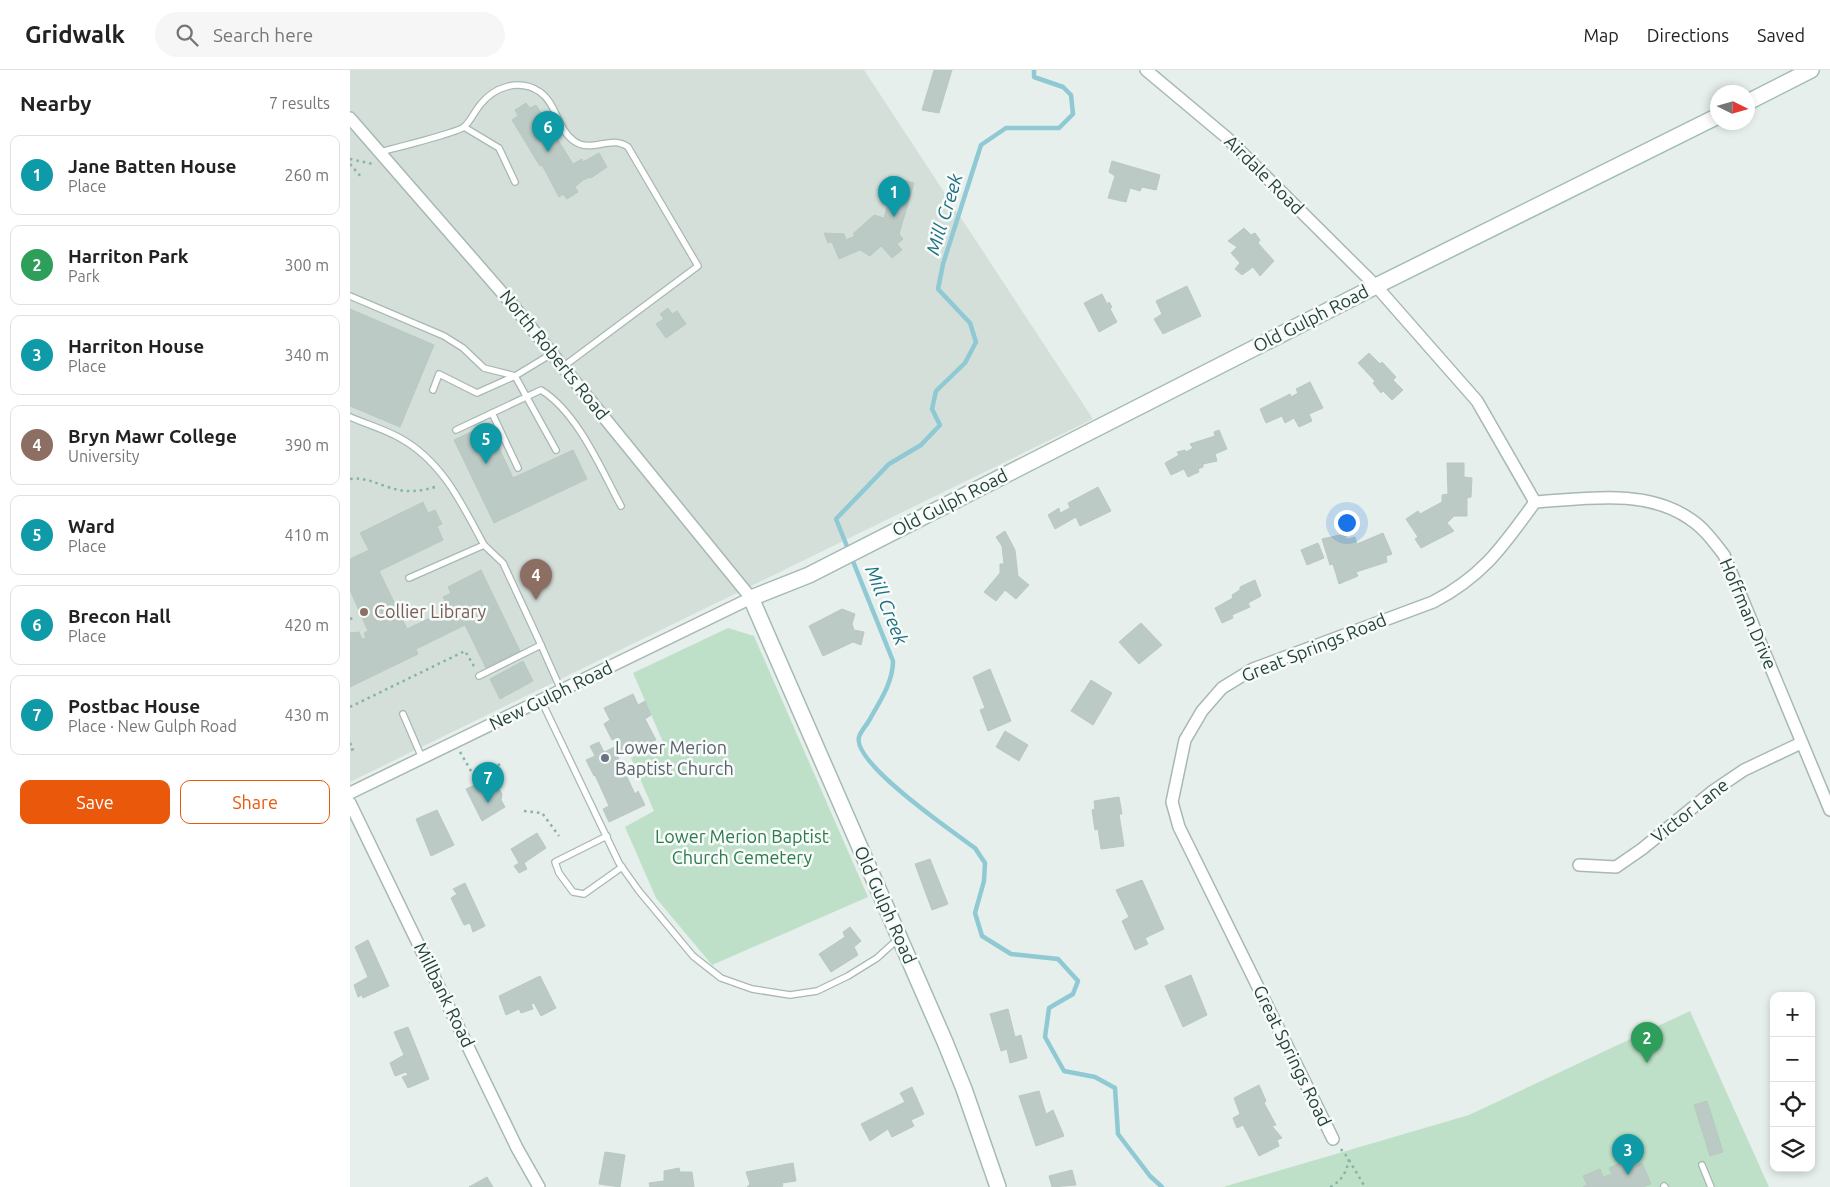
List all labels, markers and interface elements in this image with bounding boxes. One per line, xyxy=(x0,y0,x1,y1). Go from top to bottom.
search box xyxy=(155,12,505,57)
text: Gridwalk xyxy=(25,21,125,48)
icon: search xyxy=(173,21,201,49)
text: Search here xyxy=(213,24,313,46)
text: Map xyxy=(1583,25,1619,45)
text: Directions xyxy=(1647,25,1729,45)
text: Saved xyxy=(1757,25,1805,45)
north arrow xyxy=(1710,85,1755,130)
text: Nearby xyxy=(20,91,91,115)
text: 7 results xyxy=(269,94,330,112)
pin: 6 xyxy=(532,111,564,152)
street label: Airdale Road xyxy=(1221,131,1308,218)
text: Jane Batten House xyxy=(68,155,237,177)
text: 1 xyxy=(32,166,42,184)
text: 260 m xyxy=(284,166,329,184)
water label: Mill Creek xyxy=(921,170,967,257)
pin: 1 xyxy=(878,176,910,217)
text: Place xyxy=(68,177,106,195)
text: Harriton Park xyxy=(68,245,188,267)
text: 2 xyxy=(32,256,42,274)
text: 300 m xyxy=(284,256,329,274)
text: Park xyxy=(68,267,100,285)
street label: Old Gulph Road xyxy=(1250,280,1372,356)
street label: North Roberts Road xyxy=(496,285,613,423)
text: Harriton House xyxy=(68,335,204,357)
text: 3 xyxy=(32,346,42,364)
text: 340 m xyxy=(284,346,329,364)
text: Place xyxy=(68,357,106,375)
pin: 5 xyxy=(470,423,502,464)
text: Bryn Mawr College xyxy=(68,425,237,447)
text: 4 xyxy=(32,436,42,454)
text: 390 m xyxy=(284,436,329,454)
text: University xyxy=(68,447,139,465)
street label: Old Gulph Road xyxy=(889,464,1011,540)
your location xyxy=(1334,510,1360,536)
text: Ward xyxy=(68,515,115,537)
text: 5 xyxy=(32,526,42,544)
text: 410 m xyxy=(284,526,329,544)
text: Place xyxy=(68,537,106,555)
street label: Hoffman Drive xyxy=(1717,555,1781,672)
pin: 4 xyxy=(520,559,552,600)
water label: Mill Creek xyxy=(861,562,913,648)
place label: Collier Library xyxy=(374,601,487,621)
text: Brecon Hall xyxy=(68,605,171,627)
marker: Collier Library xyxy=(358,606,370,618)
street label: Great Springs Road xyxy=(1238,609,1389,685)
text: 6 xyxy=(32,616,42,634)
text: 420 m xyxy=(284,616,329,634)
text: Place xyxy=(68,627,106,645)
street label: New Gulph Road xyxy=(486,657,615,734)
text: Postbac House xyxy=(68,695,200,717)
text: 7 xyxy=(32,706,42,724)
text: 430 m xyxy=(284,706,329,724)
text: Place · New Gulph Road xyxy=(68,717,237,735)
place label: Lower Merion Baptist Church xyxy=(615,737,734,778)
marker: Lower Merion Baptist Church xyxy=(599,752,611,764)
pin: 7 xyxy=(472,762,504,803)
street label: Victor Lane xyxy=(1647,774,1732,846)
button: Save xyxy=(20,780,170,824)
button: Share xyxy=(180,780,330,824)
park label: Lower Merion Baptist Church Cemetery xyxy=(655,826,829,867)
street label: Old Gulph Road xyxy=(851,843,921,967)
street label: Millbank Road xyxy=(411,939,479,1050)
street label: Great Springs Road xyxy=(1250,982,1336,1129)
map controls xyxy=(1770,992,1815,1172)
button: + xyxy=(1770,992,1815,1037)
pin: 2 xyxy=(1631,1022,1663,1063)
button: − xyxy=(1770,1037,1815,1082)
button: locate xyxy=(1770,1082,1815,1127)
button: layers xyxy=(1770,1127,1815,1172)
pin: 3 xyxy=(1612,1134,1644,1175)

